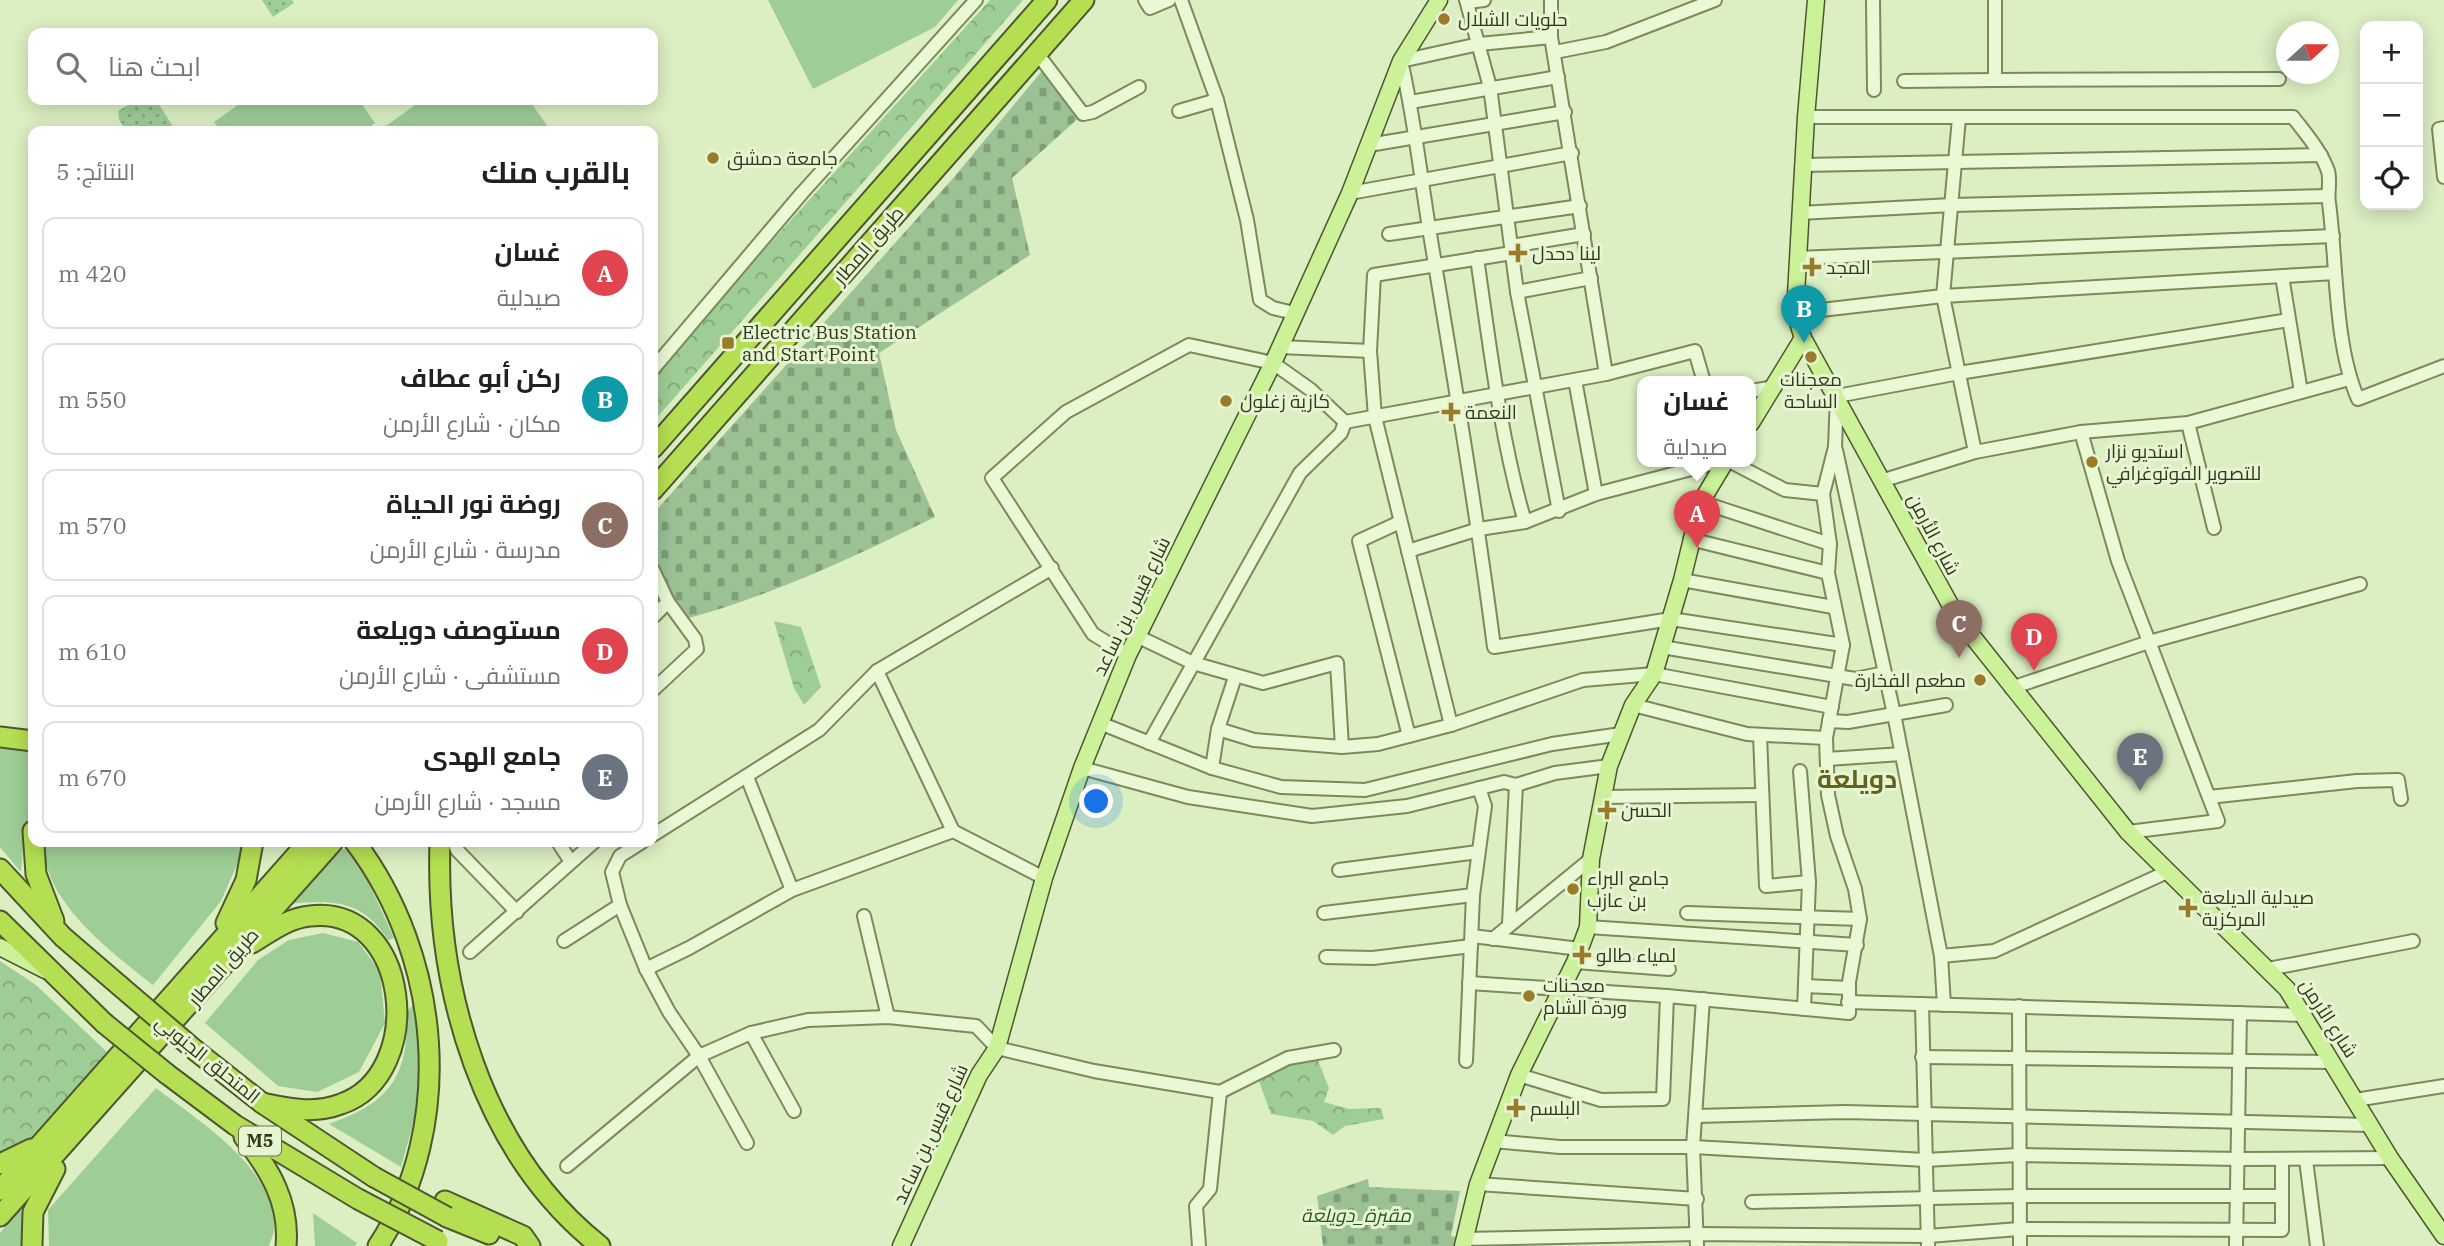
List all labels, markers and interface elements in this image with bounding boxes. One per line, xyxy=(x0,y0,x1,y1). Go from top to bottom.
place label: حلويات الشلال xyxy=(1458,7,1568,31)
marker: حلويات الشلال xyxy=(1436,11,1452,27)
north arrow xyxy=(2276,21,2339,84)
map controls xyxy=(2360,21,2423,210)
button: + xyxy=(2360,21,2423,84)
search box xyxy=(28,28,658,105)
icon: search xyxy=(52,48,90,86)
text: ابحث هنا xyxy=(108,49,201,83)
button: − xyxy=(2360,84,2423,147)
place label: جامعة دمشق xyxy=(727,146,838,171)
button: locate xyxy=(2360,147,2423,210)
marker: جامعة دمشق xyxy=(705,150,721,166)
text: بالقرب منك xyxy=(482,152,630,191)
text: النتائج: 5 xyxy=(56,156,135,186)
street label: طريق المطار xyxy=(827,201,909,290)
text: غسان xyxy=(494,234,561,268)
place label: لينا دحدل xyxy=(1532,241,1601,265)
marker: لينا دحدل xyxy=(1510,245,1526,261)
place label: المجد xyxy=(1826,255,1871,279)
text: 420 m xyxy=(58,258,127,288)
text: A xyxy=(597,258,613,288)
marker: المجد xyxy=(1804,259,1820,275)
text: صيدلية xyxy=(497,282,561,312)
pin: B xyxy=(1781,285,1827,343)
place label: Electric Bus Station and Start Point xyxy=(742,320,917,366)
marker: Electric Bus Station and Start Point xyxy=(720,335,736,351)
marker: معجنات الساحة xyxy=(1803,349,1819,365)
text: ركن أبو عطاف xyxy=(400,360,561,394)
place label: معجنات الساحة xyxy=(1780,367,1842,413)
popup xyxy=(1637,376,1756,467)
text: غسان xyxy=(1663,383,1730,417)
text: 550 m xyxy=(58,384,127,414)
text: B xyxy=(597,384,613,414)
place label: كازية زغلول xyxy=(1240,389,1330,413)
marker: كازية زغلول xyxy=(1218,393,1234,409)
place label: النعمة xyxy=(1465,400,1517,424)
marker: النعمة xyxy=(1443,404,1459,420)
text: مكان · شارع الأرمن xyxy=(383,408,561,438)
text: صيدلية xyxy=(1663,431,1728,461)
place label: استديو نزار للتصوير الفوتوغرافي xyxy=(2105,439,2261,488)
marker: استديو نزار للتصوير الفوتوغرافي xyxy=(2084,454,2100,470)
text: روضة نور الحياة xyxy=(386,486,561,520)
street label: شارع الأرمن xyxy=(1901,489,1965,580)
pin: A xyxy=(1674,490,1720,548)
text: 570 m xyxy=(58,510,127,540)
text: C xyxy=(597,510,613,540)
street label: شارع قيس بن ساعد xyxy=(1087,532,1177,680)
text: مدرسة · شارع الأرمن xyxy=(370,534,561,564)
pin: C xyxy=(1936,600,1982,658)
text: مستوصف دويلعة xyxy=(356,612,561,646)
pin: D xyxy=(2011,613,2057,671)
text: 610 m xyxy=(58,636,127,666)
text: D xyxy=(596,636,614,666)
text: مستشفى · شارع الأرمن xyxy=(339,660,561,690)
place label: مطعم الفخارة xyxy=(1855,668,1966,694)
marker: مطعم الفخارة xyxy=(1972,672,1988,688)
pin: E xyxy=(2117,733,2163,791)
text: جامع الهدى xyxy=(424,738,561,772)
district label: دويلعة xyxy=(1817,761,1897,795)
text: 670 m xyxy=(58,762,127,792)
text: E xyxy=(597,762,613,792)
your location xyxy=(1079,784,1113,818)
text: مسجد · شارع الأرمن xyxy=(374,786,561,816)
place label: الحسن xyxy=(1621,798,1672,822)
marker: الحسن xyxy=(1599,802,1615,818)
place label: جامع البراء بن عازب xyxy=(1587,866,1669,912)
marker: جامع البراء بن عازب xyxy=(1565,881,1581,897)
place label: صيدلية الديلعة المركزية xyxy=(2202,885,2314,931)
marker: صيدلية الديلعة المركزية xyxy=(2180,900,2196,916)
street label: طريق المطار xyxy=(182,923,264,1012)
place label: لمياء طالو xyxy=(1596,943,1676,967)
marker: لمياء طالو xyxy=(1574,947,1590,963)
place label: معجنات وردة الشام xyxy=(1543,973,1627,1021)
street label: شارع الأرمن xyxy=(2293,974,2363,1063)
marker: معجنات وردة الشام xyxy=(1521,988,1537,1004)
street label: المتحلق الجنوبي xyxy=(149,1009,265,1111)
street label: شارع قيس بن ساعد xyxy=(887,1060,975,1209)
place label: البلسم xyxy=(1530,1096,1581,1122)
marker: البلسم xyxy=(1508,1100,1524,1116)
road number: M5 xyxy=(239,1126,281,1156)
park label: مقبرة_دويلعة xyxy=(1301,1203,1412,1227)

